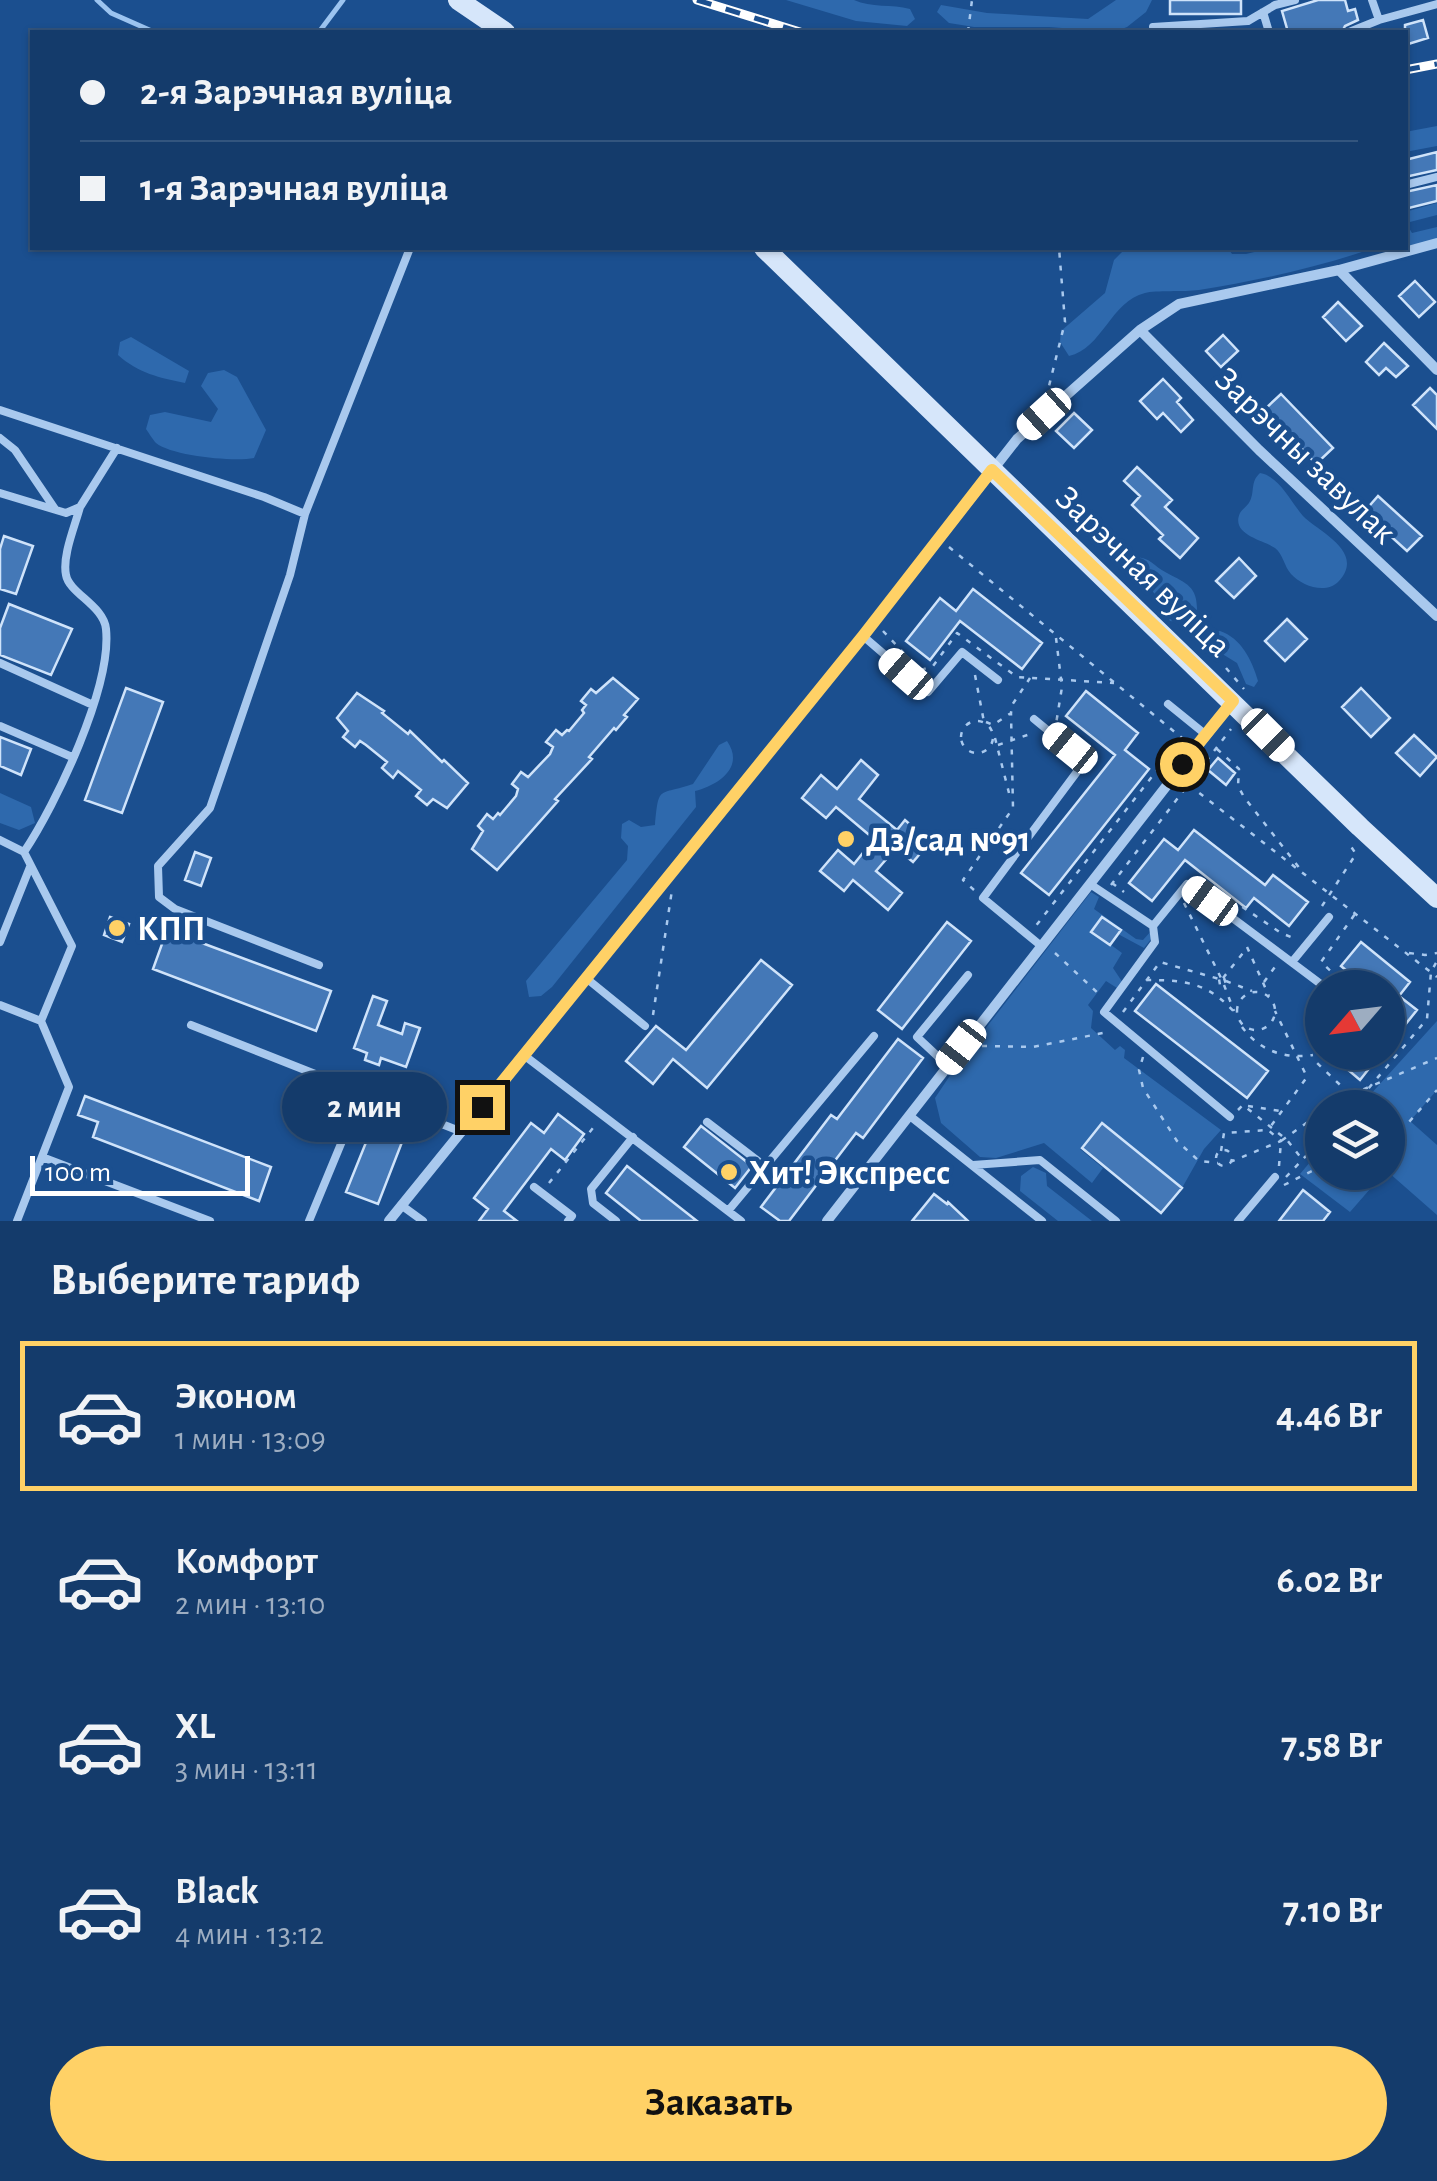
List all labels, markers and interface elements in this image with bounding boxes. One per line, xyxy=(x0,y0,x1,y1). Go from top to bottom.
text: 2-я Зарэчная вуліца xyxy=(140,74,452,112)
text: 1-я Зарэчная вуліца xyxy=(140,170,448,208)
street label: Зарэчны завулак xyxy=(1208,361,1402,551)
car xyxy=(1012,383,1076,445)
street label: Зарэчная вуліца xyxy=(1049,480,1237,664)
car xyxy=(874,643,938,705)
car xyxy=(1236,703,1300,767)
car xyxy=(1037,717,1103,779)
route start xyxy=(1160,742,1205,787)
place label: Дз/сад №91 xyxy=(866,823,1031,858)
marker: Дз/сад №91 xyxy=(835,828,857,850)
car xyxy=(1177,871,1243,931)
place label: КПП xyxy=(137,912,206,947)
marker: КПП xyxy=(106,917,128,939)
north arrow xyxy=(1305,970,1405,1070)
map controls xyxy=(1305,970,1405,1190)
car xyxy=(931,1014,991,1080)
callout: 2 мин xyxy=(282,1072,447,1142)
route end xyxy=(460,1085,505,1130)
button: layers xyxy=(1305,1090,1405,1190)
text: 2 мин xyxy=(327,1091,402,1123)
scale bar xyxy=(30,1151,250,1196)
place label: Хит! Экспресс xyxy=(749,1156,950,1191)
text: 100 m xyxy=(45,1159,111,1187)
marker: Хит! Экспресс xyxy=(718,1161,740,1183)
text: Выберите тариф xyxy=(50,1258,360,1303)
icon: car xyxy=(55,1371,145,1461)
text: Эконом xyxy=(175,1378,297,1416)
text: 4.46 Br xyxy=(1276,1397,1382,1435)
text: 1 мин · 13:09 xyxy=(175,1423,326,1455)
icon: car xyxy=(55,1536,145,1626)
text: Комфорт xyxy=(175,1543,318,1581)
text: 6.02 Br xyxy=(1277,1562,1382,1600)
text: 2 мин · 13:10 xyxy=(175,1588,325,1620)
icon: car xyxy=(55,1701,145,1791)
text: XL xyxy=(175,1708,215,1746)
text: 7.58 Br xyxy=(1281,1727,1382,1765)
text: 3 мин · 13:11 xyxy=(175,1753,318,1785)
icon: car xyxy=(55,1866,145,1956)
text: Black xyxy=(175,1873,259,1911)
text: 7.10 Br xyxy=(1283,1892,1382,1930)
text: 4 мин · 13:12 xyxy=(175,1918,324,1950)
button: Заказать xyxy=(50,2046,1387,2161)

